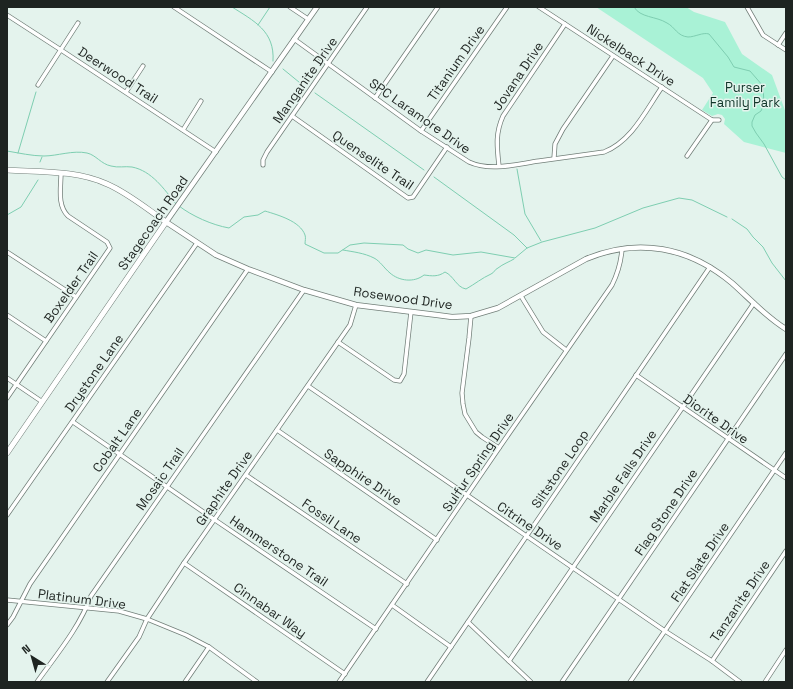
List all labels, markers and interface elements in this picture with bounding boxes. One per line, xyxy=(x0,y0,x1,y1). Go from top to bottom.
street label: Nickelback Drive xyxy=(584,20,678,90)
street label: Titanium Drive xyxy=(424,22,488,104)
street label: Manganite Drive xyxy=(269,34,341,126)
street label: Jovana Drive xyxy=(489,38,547,114)
street label: Deerwood Trail xyxy=(75,43,161,107)
street label: SPC Laramore Drive xyxy=(366,75,474,157)
park label: Purser Family Park xyxy=(710,79,780,111)
street label: Quenselite Trail xyxy=(329,126,417,194)
street label: Stagecoach Road xyxy=(114,173,192,273)
street label: Boxelder Trail xyxy=(40,248,102,326)
street label: Rosewood Drive xyxy=(352,283,454,313)
street label: Drystone Lane xyxy=(61,331,127,415)
street label: Diorite Drive xyxy=(680,390,752,448)
street label: Cobalt Lane xyxy=(89,404,145,476)
street label: Sulfur Spring Drive xyxy=(438,409,518,515)
street label: Siltstone Loop xyxy=(527,426,593,512)
street label: Marble Falls Drive xyxy=(586,426,660,526)
street label: Mosaic Trail xyxy=(132,444,188,514)
street label: Sapphire Drive xyxy=(321,445,405,509)
street label: Graphite Drive xyxy=(192,447,256,529)
street label: Flag Stone Drive xyxy=(631,465,701,559)
street label: Fossil Lane xyxy=(299,495,365,547)
street label: Citrine Drive xyxy=(494,498,566,554)
street label: Hammerstone Trail xyxy=(227,512,331,590)
street label: Flat Slate Drive xyxy=(667,519,733,605)
street label: Tanzanite Drive xyxy=(706,557,774,645)
street label: Cinnabar Way xyxy=(230,579,310,641)
street label: Platinum Drive xyxy=(37,585,127,613)
north arrow xyxy=(12,637,52,677)
text: N xyxy=(19,641,33,657)

